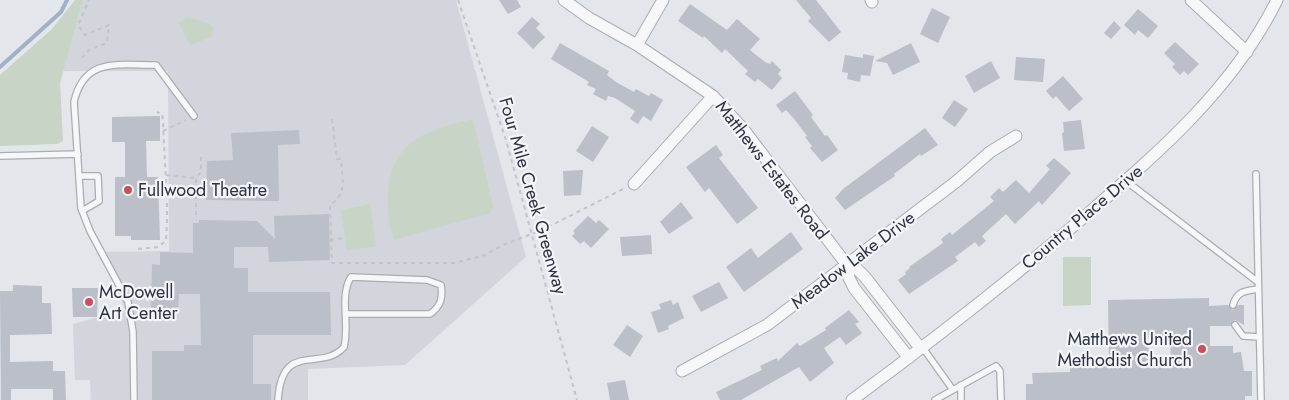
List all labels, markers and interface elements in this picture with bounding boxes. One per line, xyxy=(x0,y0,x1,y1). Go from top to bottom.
street label: Four Mile Creek Greenway xyxy=(492,94,574,298)
street label: Matthews Estates Road xyxy=(709,95,835,245)
street label: Country Place Drive xyxy=(1016,158,1148,276)
place label: Fullwood Theatre xyxy=(138,177,267,203)
marker: Fullwood Theatre xyxy=(122,184,134,196)
street label: Meadow Lake Drive xyxy=(786,205,920,315)
place label: McDowell Art Center xyxy=(99,279,178,326)
marker: McDowell Art Center xyxy=(83,296,95,308)
place label: Matthews United Methodist Church xyxy=(1057,326,1192,373)
marker: Matthews United Methodist Church xyxy=(1196,343,1208,355)

